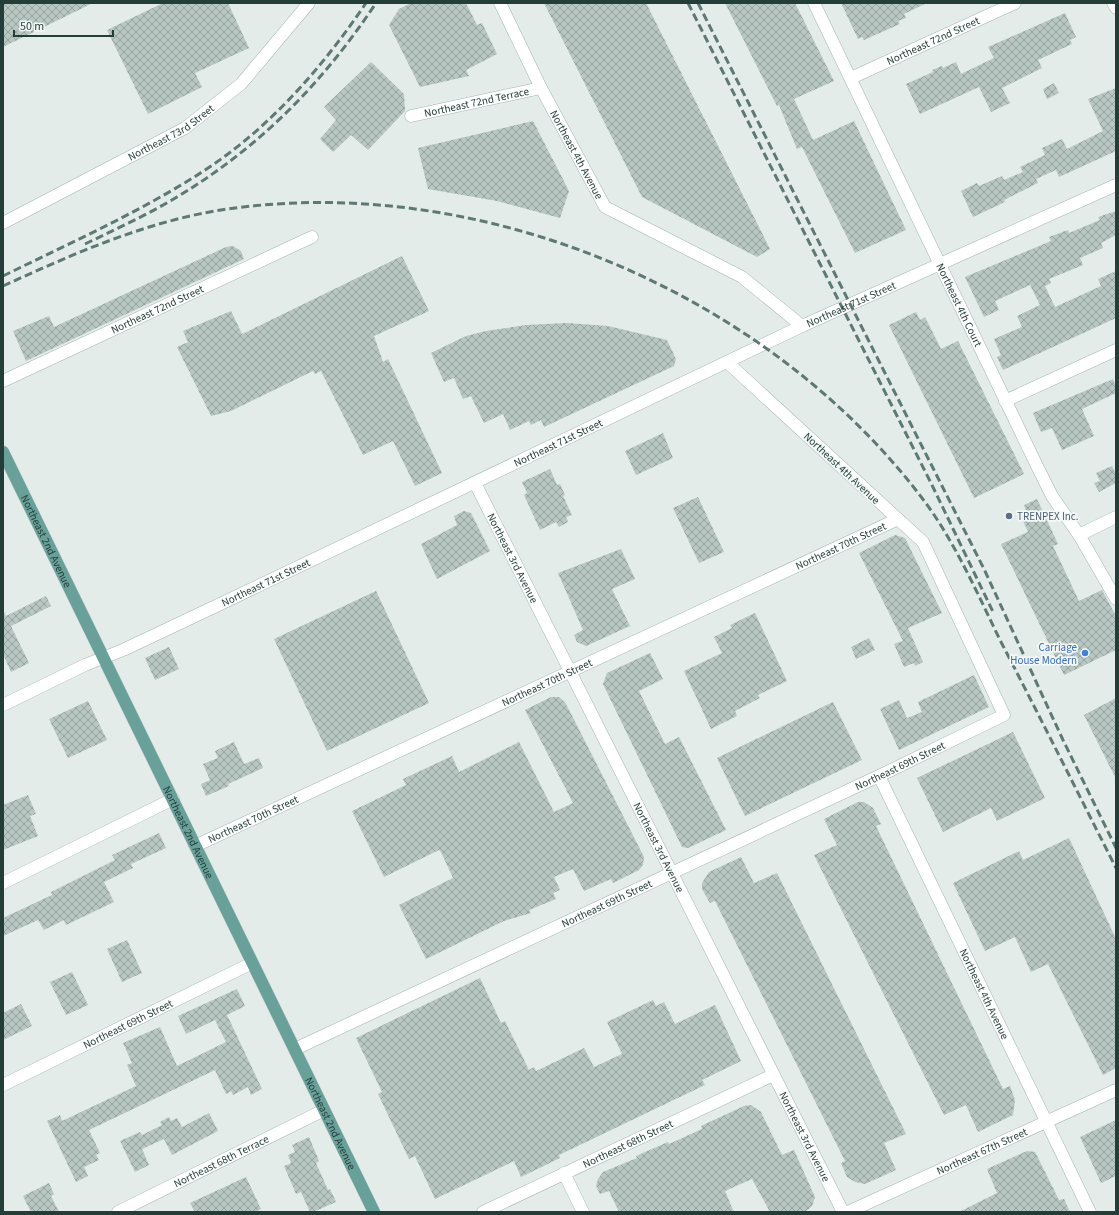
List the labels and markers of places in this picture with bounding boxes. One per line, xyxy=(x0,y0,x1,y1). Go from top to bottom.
place label: TRENPEX Inc. xyxy=(1017,509,1079,524)
marker: TRENPEX Inc. xyxy=(1004,511,1014,521)
place label: Carriage House Modern xyxy=(1010,640,1078,668)
marker: Carriage House Modern xyxy=(1080,648,1090,658)

